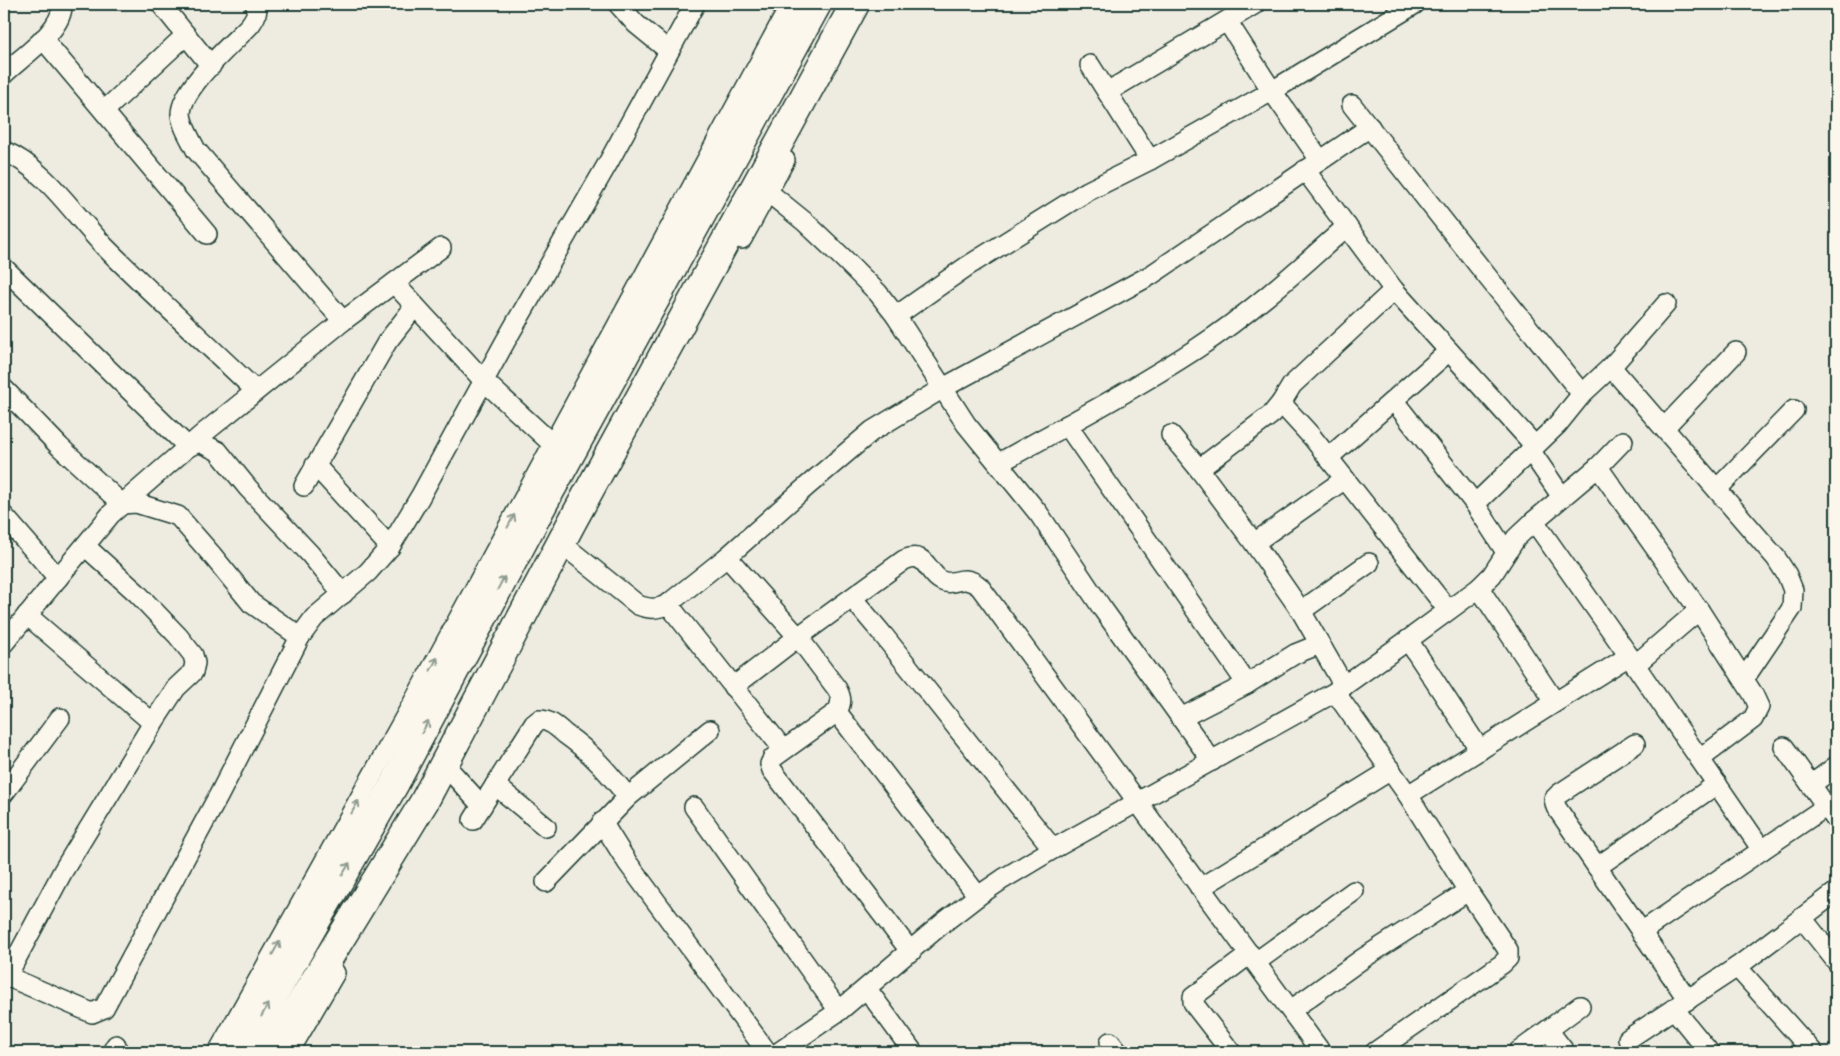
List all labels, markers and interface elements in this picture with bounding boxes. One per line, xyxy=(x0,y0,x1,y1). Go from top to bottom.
one-way arrow xyxy=(507,514,516,529)
one-way arrow xyxy=(496,576,506,591)
one-way arrow xyxy=(429,657,439,672)
one-way arrow xyxy=(421,720,430,735)
one-way arrow xyxy=(351,800,361,814)
one-way arrow xyxy=(341,862,351,877)
one-way arrow xyxy=(271,941,281,956)
one-way arrow xyxy=(261,1003,270,1018)

